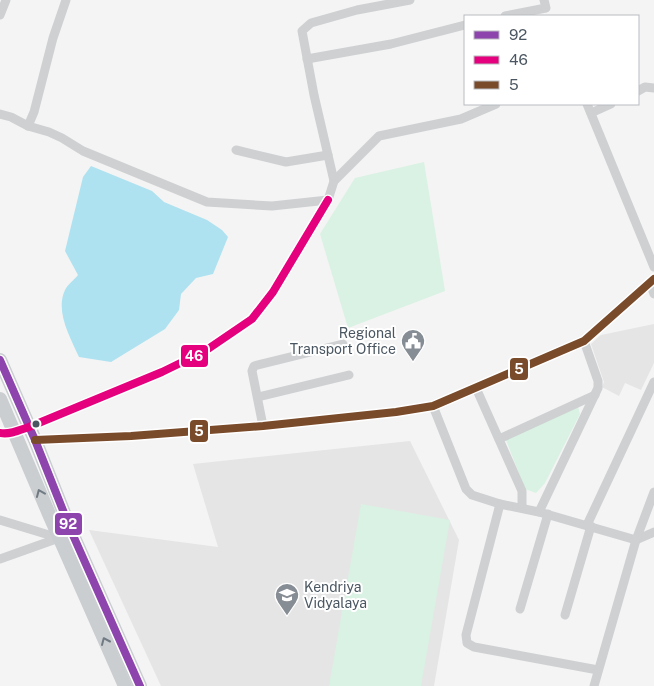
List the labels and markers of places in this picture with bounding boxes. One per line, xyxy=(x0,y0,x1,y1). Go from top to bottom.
place label: Regional Transport Office xyxy=(290,325,396,357)
public building icon: Regional Transport Office xyxy=(400,328,426,362)
unlabelled marker xyxy=(31,419,41,429)
place label: Kendriya Vidyalaya xyxy=(304,579,367,611)
school or university icon: Kendriya Vidyalaya xyxy=(274,582,300,616)

